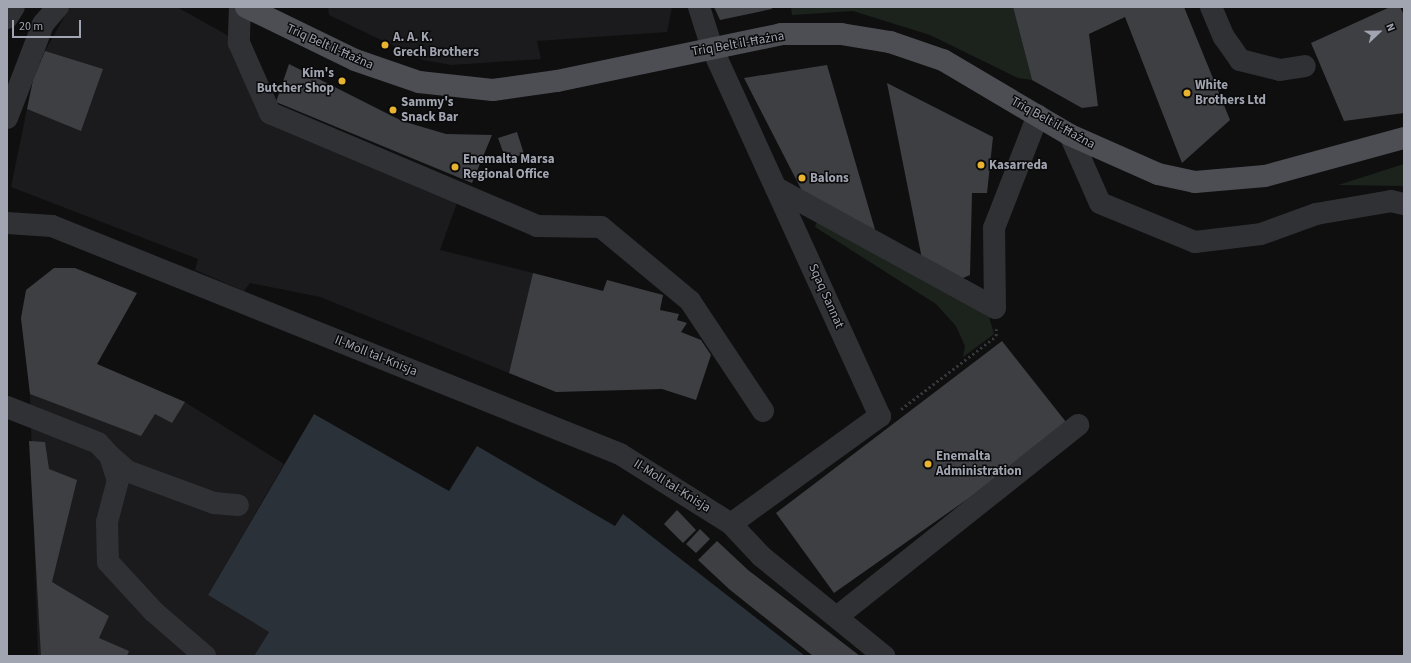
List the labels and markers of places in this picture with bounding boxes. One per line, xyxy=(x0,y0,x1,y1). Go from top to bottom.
place label: A. A. K. Grech Brothers xyxy=(393,30,479,61)
marker: A. A. K. Grech Brothers xyxy=(380,40,390,50)
place label: Kim's Butcher Shop xyxy=(257,66,334,97)
marker: Kim's Butcher Shop xyxy=(337,76,347,86)
place label: White Brothers Ltd xyxy=(1195,78,1266,109)
marker: White Brothers Ltd xyxy=(1182,88,1192,98)
place label: Sammy's Snack Bar xyxy=(401,95,458,126)
marker: Sammy's Snack Bar xyxy=(388,105,398,115)
place label: Enemalta Marsa Regional Office xyxy=(463,152,555,183)
place label: Kasarreda xyxy=(989,157,1048,173)
marker: Kasarreda xyxy=(976,160,986,170)
marker: Enemalta Marsa Regional Office xyxy=(450,162,460,172)
place label: Balons xyxy=(810,170,849,186)
marker: Balons xyxy=(797,173,807,183)
place label: Enemalta Administration xyxy=(936,449,1022,480)
marker: Enemalta Administration xyxy=(923,459,933,469)

